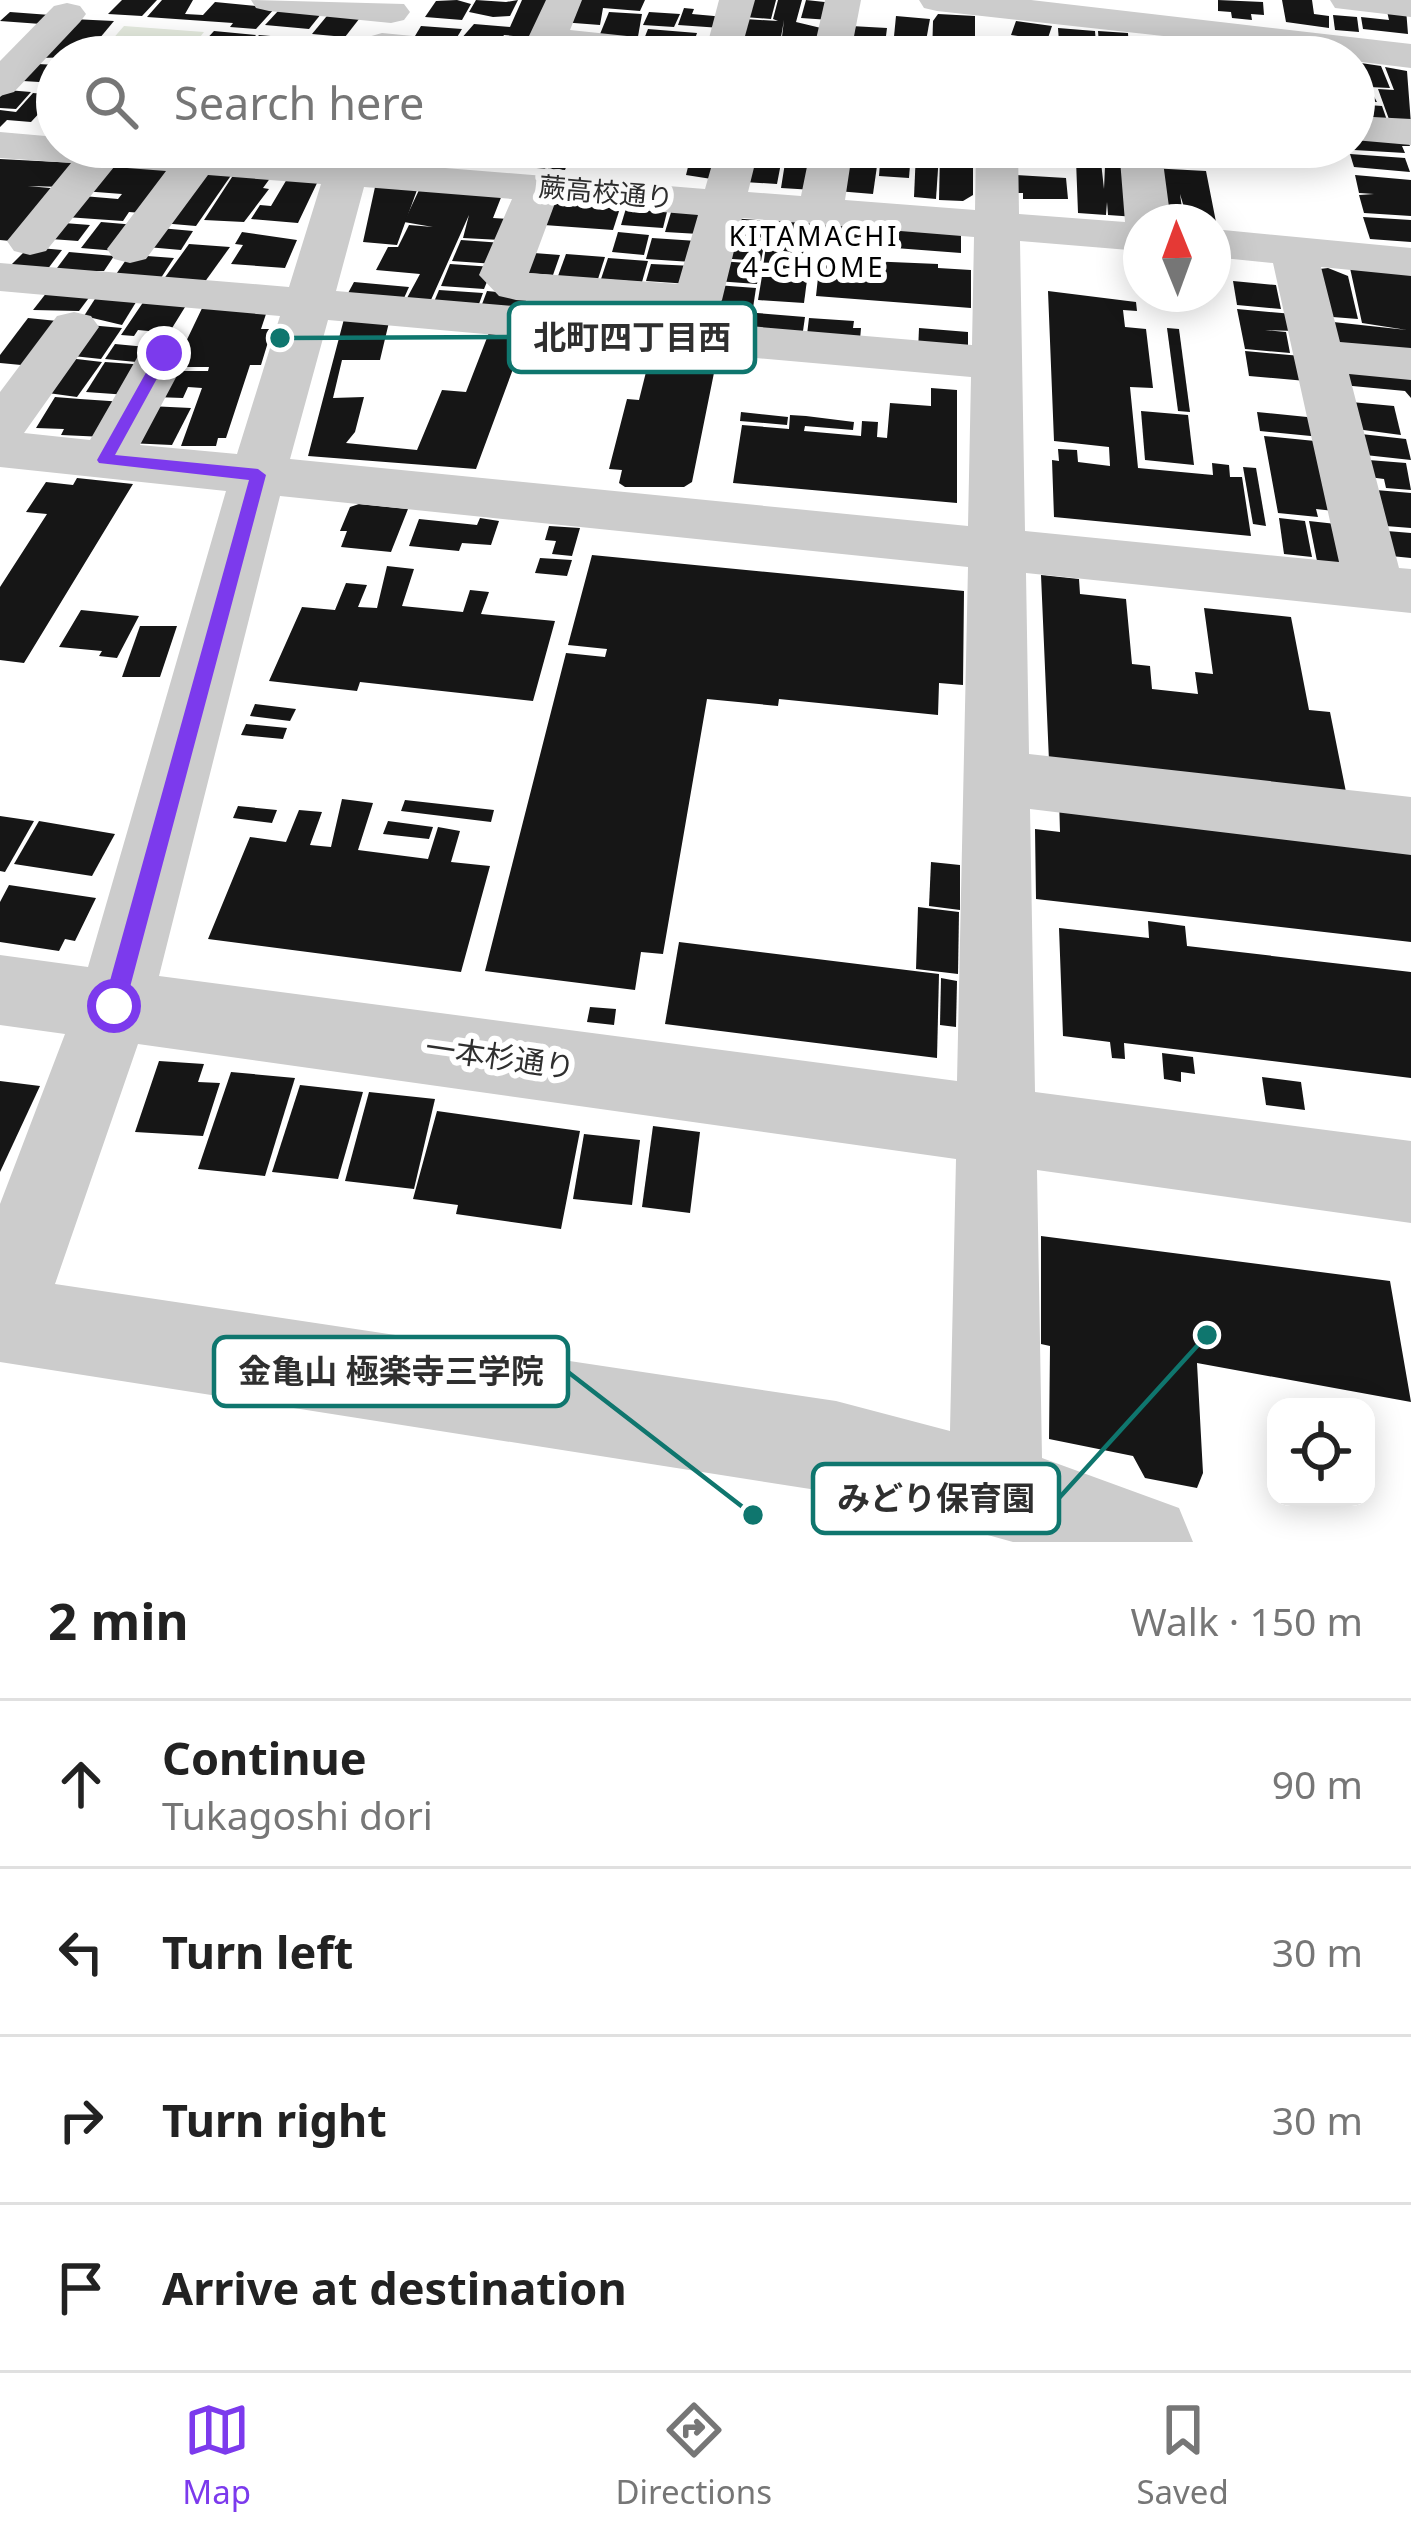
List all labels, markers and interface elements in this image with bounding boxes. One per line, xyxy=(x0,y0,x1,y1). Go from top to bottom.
search box xyxy=(36,36,1375,168)
icon: search xyxy=(78,69,144,135)
text: Search here xyxy=(174,72,424,133)
street label: 蕨高校通り xyxy=(537,167,675,216)
north arrow xyxy=(1123,204,1231,312)
district label: KITAMACHI 4-CHOME xyxy=(729,217,899,285)
callout: 北町四丁目西 xyxy=(509,303,755,372)
text: 北町四丁目西 xyxy=(533,314,731,359)
route end xyxy=(137,326,191,380)
route start xyxy=(87,979,141,1033)
street label: 一本杉通り xyxy=(423,1026,577,1087)
callout: 金亀山 極楽寺三学院 xyxy=(214,1337,568,1406)
text: 金亀山 極楽寺三学院 xyxy=(238,1348,544,1393)
map controls xyxy=(1267,1398,1375,1506)
button: locate xyxy=(1267,1398,1375,1506)
callout: みどり保育園 xyxy=(813,1464,1059,1533)
text: みどり保育園 xyxy=(837,1475,1035,1520)
text: 2 min xyxy=(48,1585,189,1655)
text: Walk · 150 m xyxy=(1130,1594,1363,1647)
text: Continue xyxy=(162,1727,367,1788)
icon: ahead xyxy=(48,1751,114,1817)
text: 90 m xyxy=(1272,1757,1363,1810)
text: Tukagoshi dori xyxy=(162,1788,433,1841)
icon: left xyxy=(48,1919,114,1985)
text: Turn left xyxy=(162,1921,353,1982)
text: 30 m xyxy=(1272,1925,1363,1978)
icon: right xyxy=(48,2087,114,2153)
text: Turn right xyxy=(162,2089,387,2150)
text: 30 m xyxy=(1272,2093,1363,2146)
icon: arrive xyxy=(48,2255,114,2321)
text: Arrive at destination xyxy=(162,2257,627,2318)
tab: Map xyxy=(182,2397,251,2514)
tab: Directions xyxy=(615,2397,772,2514)
tab: Saved xyxy=(1136,2397,1229,2514)

